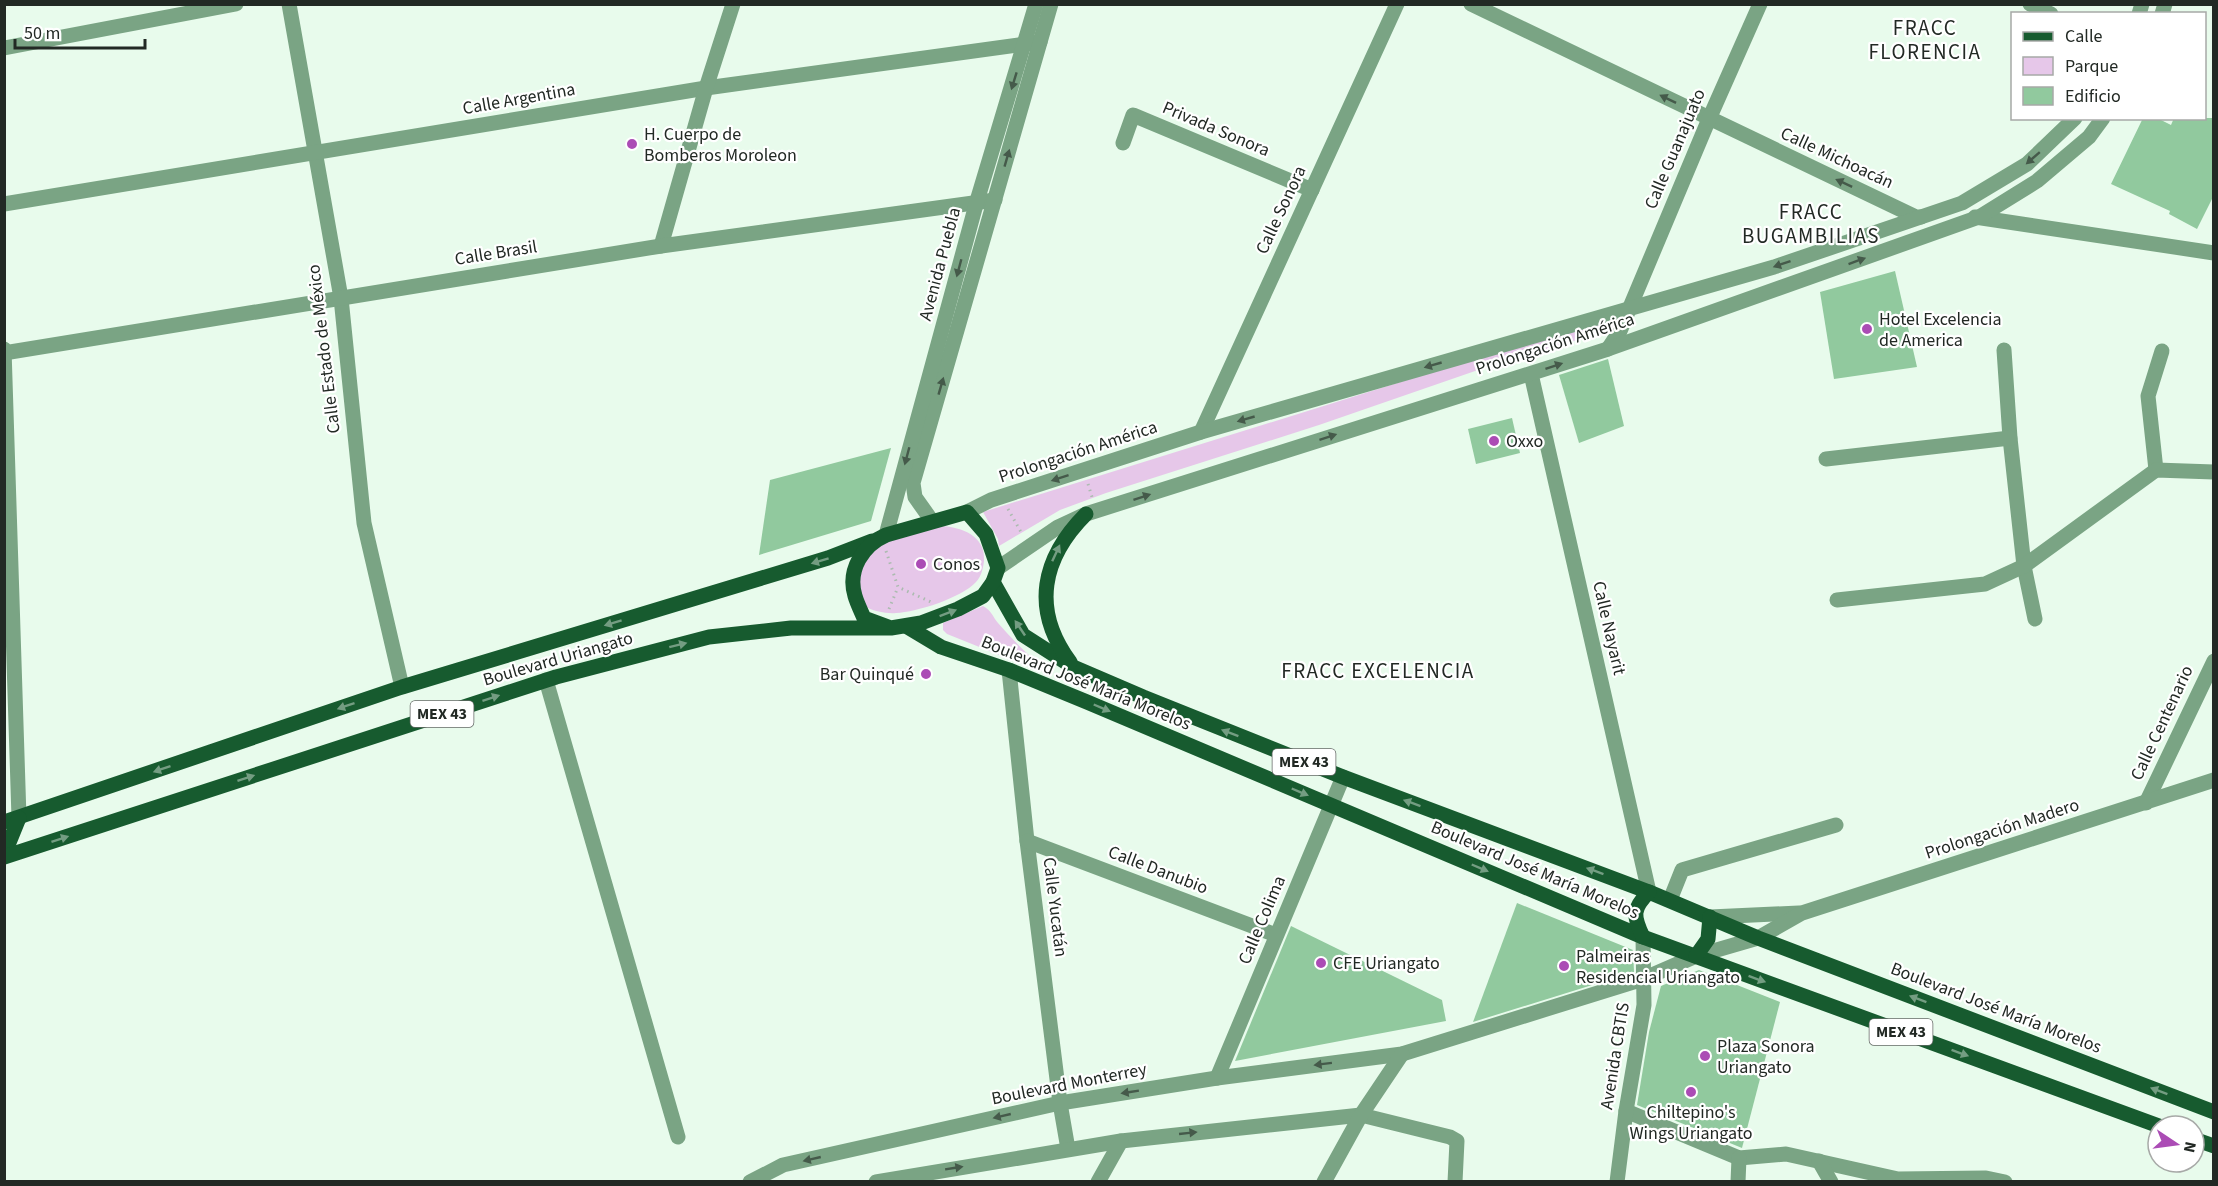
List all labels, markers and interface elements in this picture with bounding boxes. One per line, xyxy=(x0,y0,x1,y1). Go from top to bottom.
scale bar xyxy=(15,12,146,50)
legend xyxy=(2011,12,2206,120)
district label: FRACC FLORENCIA xyxy=(1869,13,1982,67)
text: 50 m xyxy=(24,21,60,46)
text: Calle xyxy=(2065,24,2103,49)
text: Parque xyxy=(2065,54,2118,79)
one-way arrow xyxy=(1009,72,1018,90)
street label: Calle Argentina xyxy=(461,77,577,121)
text: Edificio xyxy=(2065,84,2121,109)
street label: Calle Guanajuato xyxy=(1638,85,1712,213)
street label: Privada Sonora xyxy=(1158,95,1274,163)
one-way arrow xyxy=(1660,95,1677,104)
street label: Calle Michoacán xyxy=(1776,121,1898,195)
place label: H. Cuerpo de Bomberos Moroleon xyxy=(644,122,797,168)
marker: H. Cuerpo de Bomberos Moroleon xyxy=(625,137,639,151)
one-way arrow xyxy=(1003,149,1012,167)
one-way arrow xyxy=(2025,152,2041,165)
street label: Calle Sonora xyxy=(1250,162,1312,258)
one-way arrow xyxy=(1835,178,1853,188)
district label: FRACC BUGAMBILIAS xyxy=(1742,197,1880,251)
street label: Avenida Puebla xyxy=(913,205,967,323)
street label: Calle Brasil xyxy=(453,234,539,272)
one-way arrow xyxy=(1848,255,1866,265)
one-way arrow xyxy=(954,259,963,277)
one-way arrow xyxy=(1773,260,1791,269)
street label: Calle Estado de México xyxy=(301,263,347,435)
street label: Prolongación América xyxy=(1473,307,1637,381)
place label: Hotel Excelencia de America xyxy=(1879,307,2002,353)
marker: Hotel Excelencia de America xyxy=(1860,322,1874,336)
one-way arrow xyxy=(1424,361,1442,370)
one-way arrow xyxy=(1545,361,1563,370)
one-way arrow xyxy=(937,377,946,395)
street label: Prolongación América xyxy=(996,415,1160,489)
one-way arrow xyxy=(1237,415,1255,424)
place label: Oxxo xyxy=(1506,429,1543,454)
one-way arrow xyxy=(1319,432,1337,441)
marker: Oxxo xyxy=(1487,434,1501,448)
one-way arrow xyxy=(902,447,911,465)
one-way arrow xyxy=(1051,474,1069,483)
one-way arrow xyxy=(1133,491,1151,501)
one-way arrow xyxy=(1052,545,1061,562)
place label: Conos xyxy=(933,552,980,577)
one-way arrow xyxy=(811,557,829,566)
marker: Conos xyxy=(914,557,928,571)
street label: Calle Nayarit xyxy=(1586,579,1632,677)
one-way arrow xyxy=(939,608,957,618)
one-way arrow xyxy=(604,619,622,628)
one-way arrow xyxy=(1014,620,1025,637)
street label: Boulevard Uriangato xyxy=(480,626,636,692)
street label: Boulevard José María Morelos xyxy=(977,629,1195,737)
one-way arrow xyxy=(669,640,688,650)
district label: FRACC EXCELENCIA xyxy=(1281,656,1475,686)
street label: Calle Centenario xyxy=(2124,661,2200,785)
place label: Bar Quinqué xyxy=(820,662,914,687)
marker: Bar Quinqué xyxy=(919,667,933,681)
one-way arrow xyxy=(482,693,500,703)
road number: MEX 43 xyxy=(410,701,474,727)
one-way arrow xyxy=(337,702,355,712)
one-way arrow xyxy=(1093,703,1111,713)
one-way arrow xyxy=(1221,728,1239,737)
road number: MEX 43 xyxy=(1272,749,1336,775)
one-way arrow xyxy=(153,765,171,775)
one-way arrow xyxy=(237,773,255,783)
one-way arrow xyxy=(1292,788,1309,797)
street label: Prolongación Madero xyxy=(1922,792,2082,866)
one-way arrow xyxy=(1403,798,1421,807)
street label: Boulevard José María Morelos xyxy=(1427,815,1643,925)
one-way arrow xyxy=(51,833,69,843)
street label: Calle Danubio xyxy=(1105,840,1211,900)
street label: Calle Yucatán xyxy=(1036,856,1074,958)
one-way arrow xyxy=(1472,863,1490,873)
one-way arrow xyxy=(1585,866,1603,876)
street label: Calle Colima xyxy=(1232,872,1292,968)
place label: Palmeiras Residencial Uriangato xyxy=(1576,944,1740,990)
place label: CFE Uriangato xyxy=(1333,951,1440,976)
marker: CFE Uriangato xyxy=(1314,956,1328,970)
street label: Boulevard José María Morelos xyxy=(1887,956,2105,1060)
marker: Palmeiras Residencial Uriangato xyxy=(1557,959,1571,973)
one-way arrow xyxy=(1749,974,1767,984)
one-way arrow xyxy=(1909,993,1927,1003)
street label: Avenida CBTIS xyxy=(1594,1001,1636,1111)
road number: MEX 43 xyxy=(1870,1019,1932,1045)
place label: Plaza Sonora Uriangato xyxy=(1717,1034,1815,1080)
marker: Plaza Sonora Uriangato xyxy=(1698,1049,1712,1063)
one-way arrow xyxy=(1951,1049,1969,1059)
street label: Boulevard Monterrey xyxy=(989,1057,1149,1111)
one-way arrow xyxy=(1314,1060,1333,1069)
marker: Chiltepino's Wings Uriangato xyxy=(1684,1085,1698,1099)
one-way arrow xyxy=(2150,1086,2168,1095)
one-way arrow xyxy=(1121,1087,1140,1096)
place label: Chiltepino's Wings Uriangato xyxy=(1629,1100,1753,1146)
one-way arrow xyxy=(993,1112,1012,1121)
north arrow xyxy=(2146,1114,2206,1174)
one-way arrow xyxy=(1179,1129,1198,1138)
text: N xyxy=(2178,1139,2202,1155)
one-way arrow xyxy=(803,1154,821,1164)
one-way arrow xyxy=(944,1163,963,1172)

